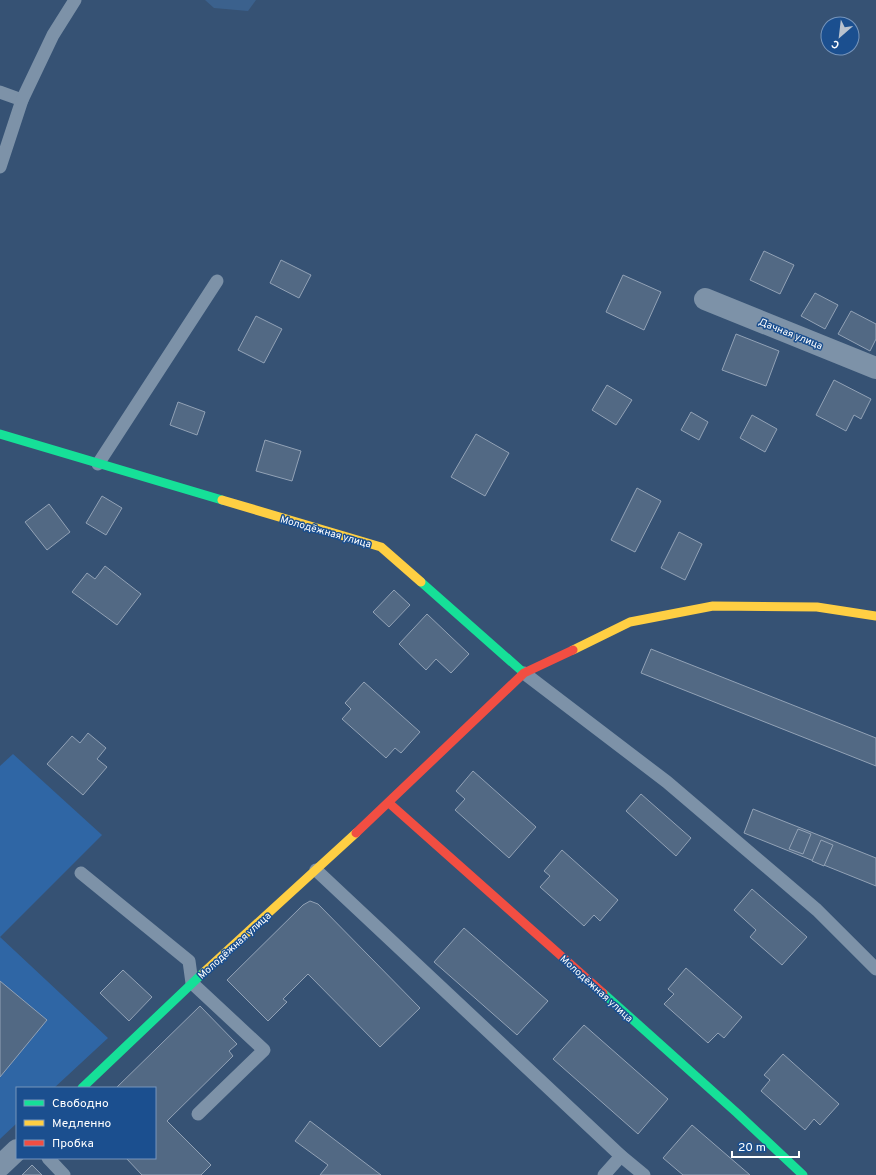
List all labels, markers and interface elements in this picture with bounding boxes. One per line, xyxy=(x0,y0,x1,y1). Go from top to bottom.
north arrow xyxy=(820,16,860,56)
text: С xyxy=(829,36,842,52)
street label: Дачная улица xyxy=(757,316,824,353)
street label: Молодёжная улица xyxy=(279,513,373,552)
street label: Молодёжная улица xyxy=(196,910,274,982)
street label: Молодёжная улица xyxy=(557,953,635,1025)
legend xyxy=(16,1087,156,1159)
text: Свободно xyxy=(52,1096,109,1112)
text: Медленно xyxy=(52,1116,112,1132)
scale bar xyxy=(732,1133,799,1159)
text: Пробка xyxy=(52,1136,94,1152)
text: 20 m xyxy=(738,1140,766,1156)

